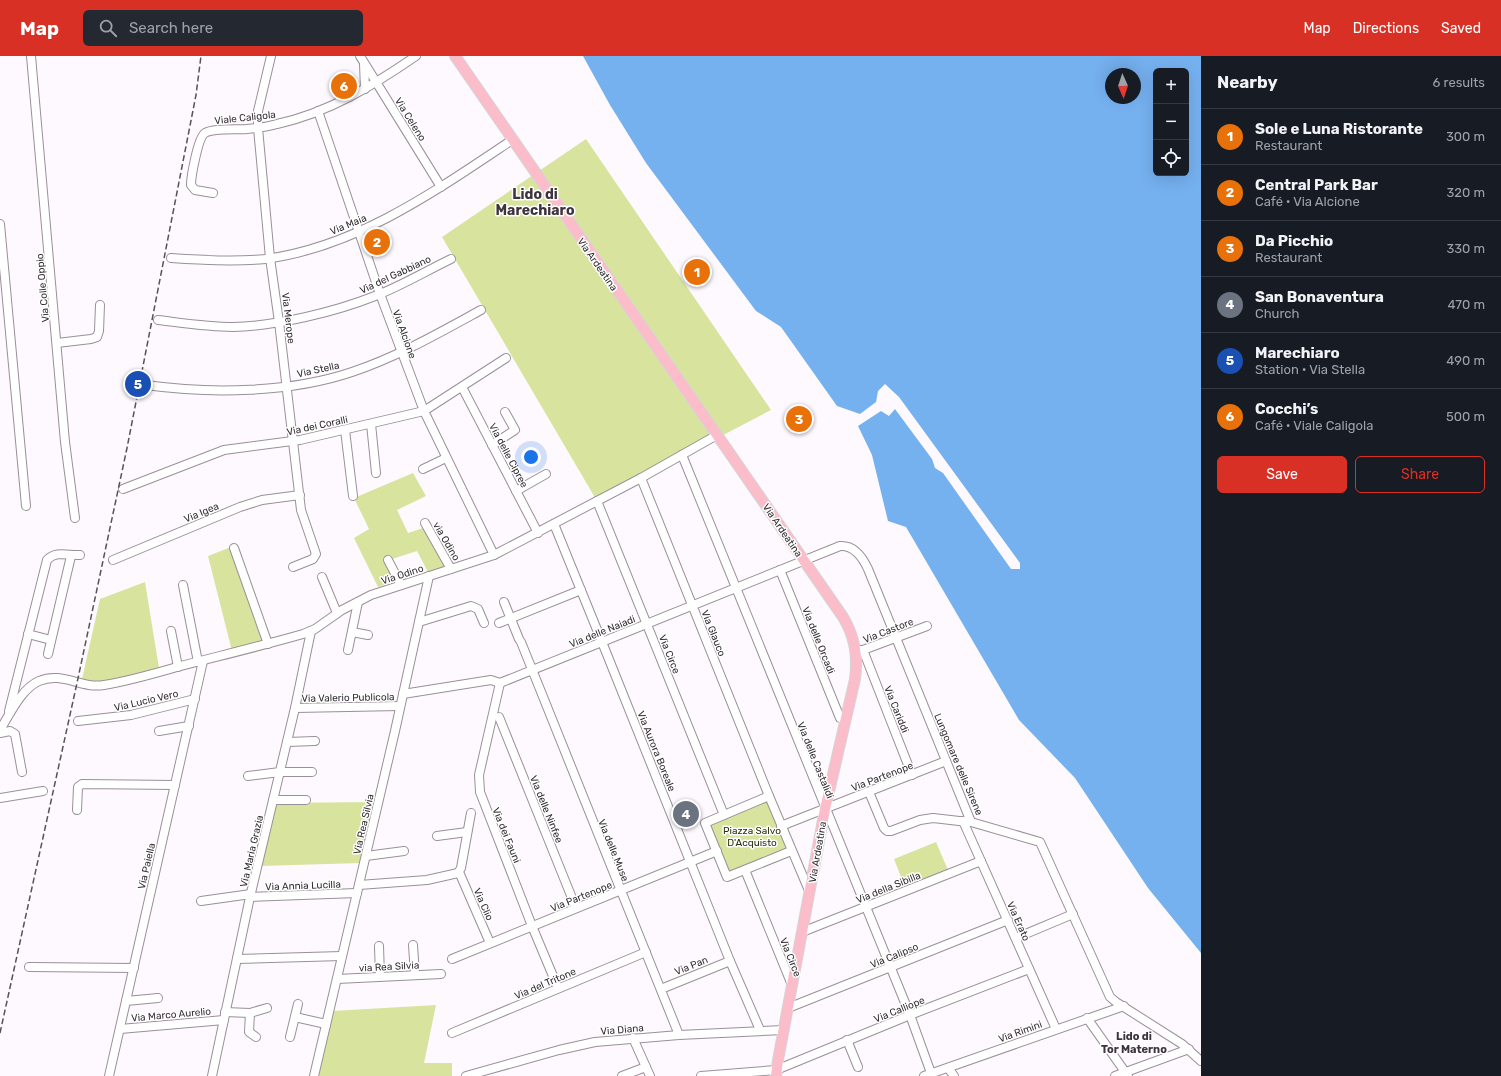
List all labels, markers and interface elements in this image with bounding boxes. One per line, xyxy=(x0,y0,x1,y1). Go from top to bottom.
search box xyxy=(83,10,363,46)
text: Map xyxy=(20,17,59,40)
icon: search xyxy=(97,17,119,39)
text: Search here xyxy=(129,19,213,37)
text: Map xyxy=(1304,20,1331,37)
text: Directions xyxy=(1353,20,1419,37)
text: Saved xyxy=(1441,20,1481,37)
north arrow xyxy=(1105,68,1141,104)
map controls xyxy=(1153,68,1189,176)
button: + xyxy=(1153,68,1189,104)
pin: 6 xyxy=(331,71,357,101)
text: Nearby xyxy=(1217,72,1278,92)
text: 6 results xyxy=(1433,75,1485,90)
street label: Via Celeno xyxy=(392,96,428,144)
button: − xyxy=(1153,104,1189,140)
street label: Viale Caligola xyxy=(214,109,276,127)
text: Sole e Luna Ristorante xyxy=(1255,120,1423,138)
text: 1 xyxy=(1227,129,1233,144)
text: 300 m xyxy=(1446,129,1485,144)
text: Restaurant xyxy=(1255,138,1322,153)
button: locate xyxy=(1153,140,1189,176)
text: Central Park Bar xyxy=(1255,176,1378,194)
text: 2 xyxy=(1226,185,1234,200)
text: 320 m xyxy=(1447,185,1485,200)
district label: Lido di Marechiaro xyxy=(496,186,574,219)
text: Café · Via Alcione xyxy=(1255,194,1360,209)
street label: Via Maia xyxy=(328,212,368,238)
pin: 2 xyxy=(364,227,390,257)
text: Da Picchio xyxy=(1255,232,1333,250)
street label: Via Ardeatina xyxy=(574,236,620,293)
text: 3 xyxy=(1226,241,1234,256)
text: 330 m xyxy=(1446,241,1485,256)
text: Restaurant xyxy=(1255,250,1322,265)
street label: Via Colle Oppio xyxy=(34,253,52,323)
street label: Via del Gabbiano xyxy=(358,253,433,297)
pin: 1 xyxy=(684,257,710,287)
text: San Bonaventura xyxy=(1255,288,1384,306)
street label: Via Merope xyxy=(279,292,297,345)
text: 4 xyxy=(1226,297,1234,312)
text: 470 m xyxy=(1447,297,1485,312)
text: Church xyxy=(1255,306,1299,321)
street label: Via Alcione xyxy=(390,308,419,361)
text: Marechiaro xyxy=(1255,344,1340,362)
text: 5 xyxy=(1226,353,1234,368)
text: 490 m xyxy=(1446,353,1485,368)
street label: Via Stella xyxy=(296,360,341,380)
text: Station · Via Stella xyxy=(1255,362,1365,377)
pin: 5 xyxy=(125,369,151,399)
text: Cocchi’s xyxy=(1255,400,1318,418)
pin: 3 xyxy=(786,404,812,434)
text: 6 xyxy=(1226,409,1234,424)
text: 500 m xyxy=(1446,409,1485,424)
street label: Via dei Coralli xyxy=(286,414,349,438)
text: Café · Viale Caligola xyxy=(1255,418,1373,433)
street label: Via delle Cipree xyxy=(486,421,530,490)
your location xyxy=(521,447,541,467)
button: Save xyxy=(1217,456,1347,493)
button: Share xyxy=(1355,456,1485,493)
street label: Via Igea xyxy=(182,500,221,526)
street label: Via Ardeatina xyxy=(760,502,804,560)
street label: via Odino xyxy=(430,520,462,563)
street label: Via Odino xyxy=(380,562,425,587)
street label: Via delle Orcadi xyxy=(799,605,837,676)
street label: Via Glauco xyxy=(698,608,728,659)
street label: Via delle Naiadi xyxy=(568,613,637,651)
street label: Via Castore xyxy=(861,616,916,646)
street label: Via Circe xyxy=(656,633,682,676)
street label: Via Cariddi xyxy=(881,684,911,735)
street label: Via Lucio Vero xyxy=(113,688,180,714)
street label: Via Valerio Publicola xyxy=(301,691,395,705)
street label: Via Aurora Boreale xyxy=(634,709,678,794)
street label: Lungomare delle Sirene xyxy=(931,712,985,817)
street label: Via delle Castalidi xyxy=(794,720,836,800)
street label: Via Partenope xyxy=(850,759,915,794)
street label: Via delle Ninfee xyxy=(527,774,565,845)
street label: Via Rea Silvia xyxy=(351,793,377,856)
pin: 4 xyxy=(673,799,699,829)
street label: Via dei Fauni xyxy=(489,806,523,865)
street label: Via Maria Grazia xyxy=(238,814,266,888)
street label: Via delle Muse xyxy=(595,818,631,884)
street label: Via Ardeatina xyxy=(807,821,829,884)
park label: Piazza Salvo D'Acquisto xyxy=(723,825,781,849)
street label: Via Paiella xyxy=(136,842,158,891)
street label: Via della Sibilla xyxy=(854,869,922,906)
street label: Via Annia Lucilla xyxy=(265,879,341,893)
street label: Via Partenope xyxy=(549,879,614,915)
street label: Via Clio xyxy=(471,886,496,923)
street label: Via Erato xyxy=(1004,900,1032,943)
street label: Via Circe xyxy=(777,936,803,979)
street label: Via Calipso xyxy=(869,941,920,971)
street label: Via Pan xyxy=(673,954,710,978)
street label: via Rea Silvia xyxy=(359,959,420,975)
street label: Via del Tritone xyxy=(513,965,578,1002)
street label: Via Calliope xyxy=(872,994,927,1026)
street label: Via Marco Aurelio xyxy=(131,1006,212,1024)
street label: Via Rimini xyxy=(997,1018,1044,1045)
street label: Via Diana xyxy=(600,1022,644,1038)
district label: Lido di Tor Materno xyxy=(1101,1030,1167,1056)

